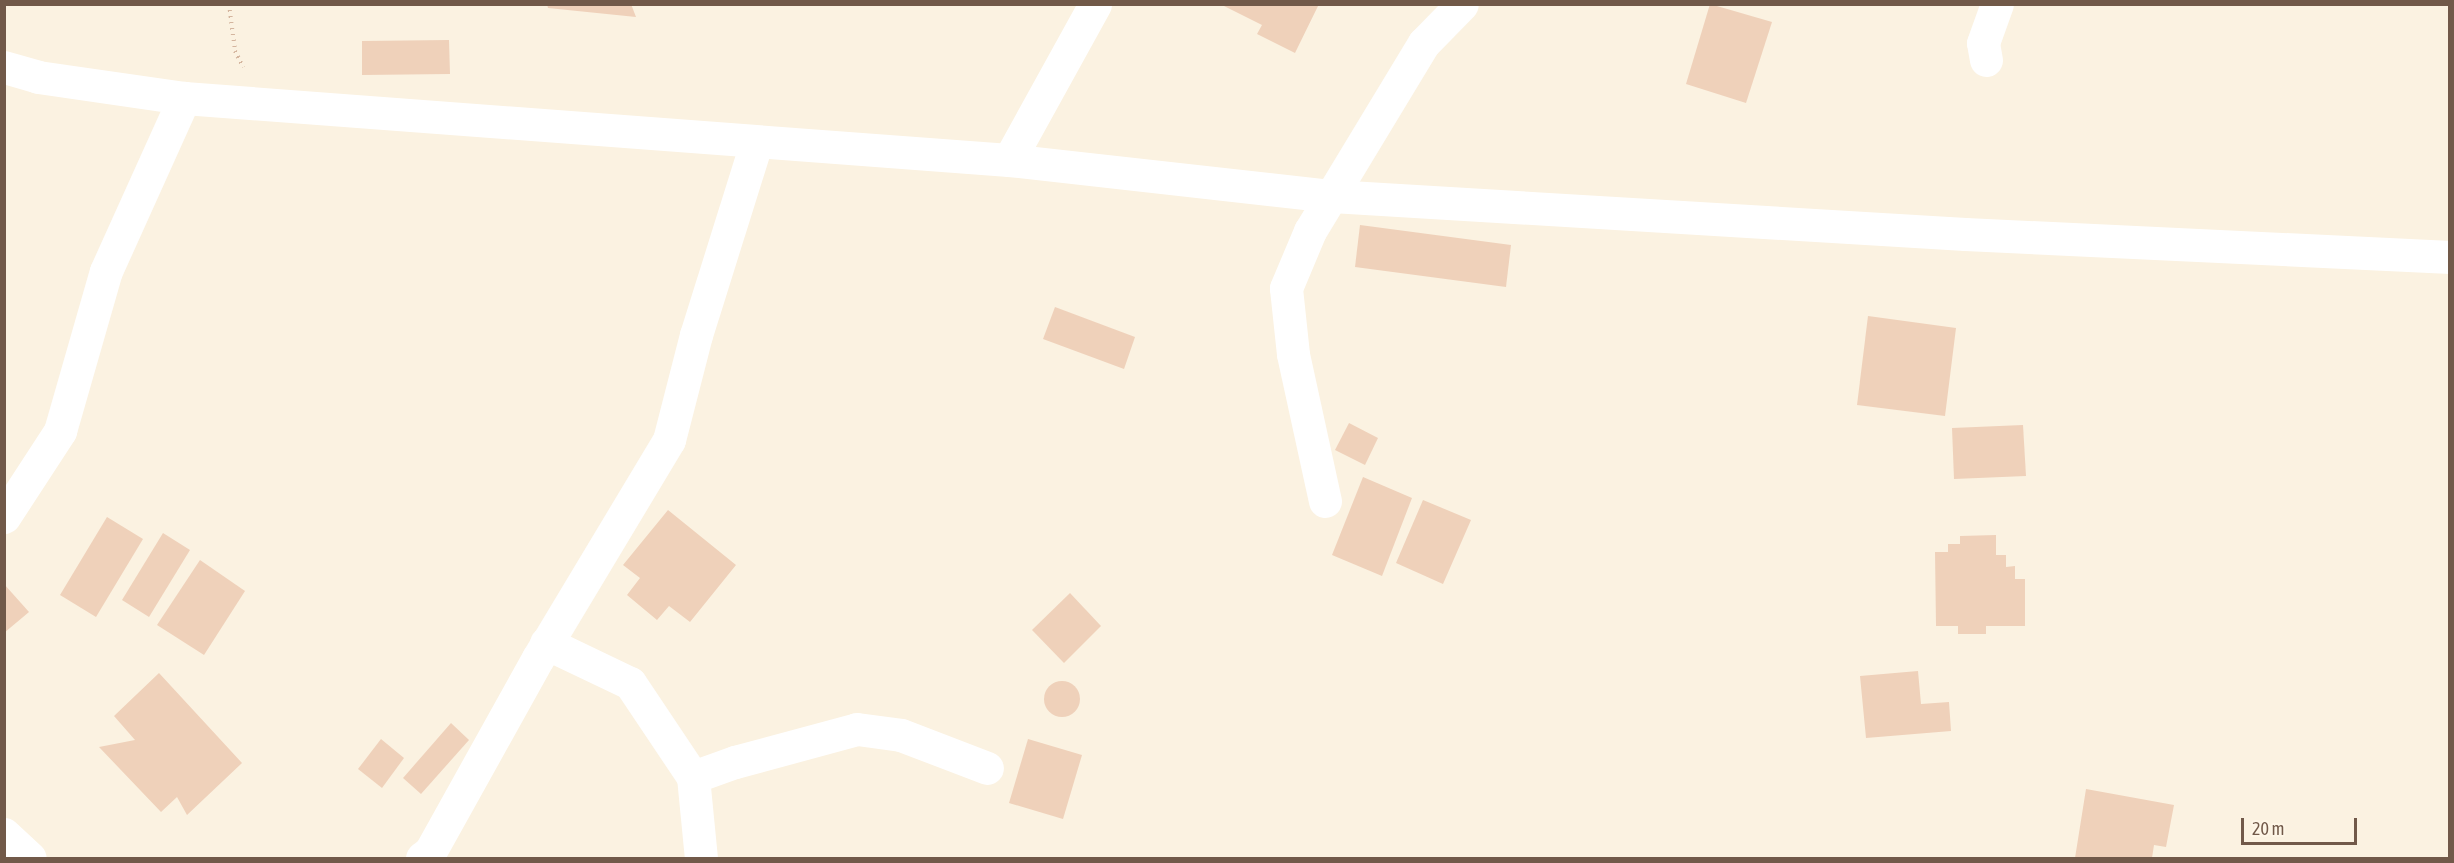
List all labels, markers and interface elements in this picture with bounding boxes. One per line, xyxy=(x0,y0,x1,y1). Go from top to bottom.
scale bar xyxy=(2244,806,2360,844)
text: 20 m xyxy=(2252,818,2284,839)

